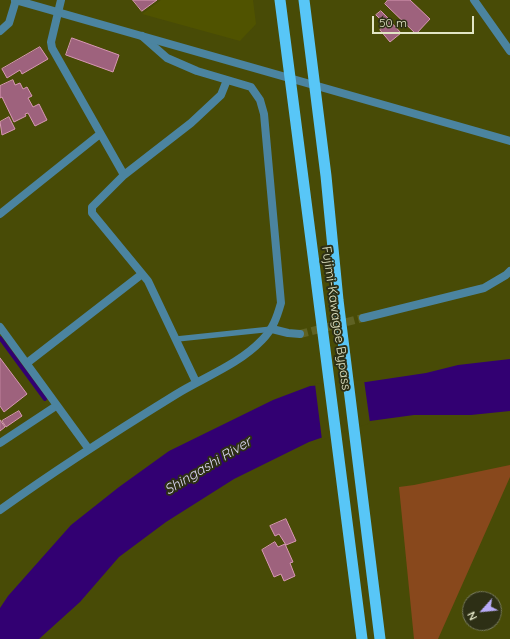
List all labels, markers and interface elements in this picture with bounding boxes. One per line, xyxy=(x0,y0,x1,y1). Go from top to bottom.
scale bar xyxy=(374,8,476,34)
text: 50 m xyxy=(379,15,407,30)
street label: Fujimi-Kawagoe Bypass xyxy=(318,245,354,391)
water label: Shingashi River xyxy=(161,433,255,499)
north arrow xyxy=(462,591,502,631)
text: N xyxy=(464,609,480,623)

